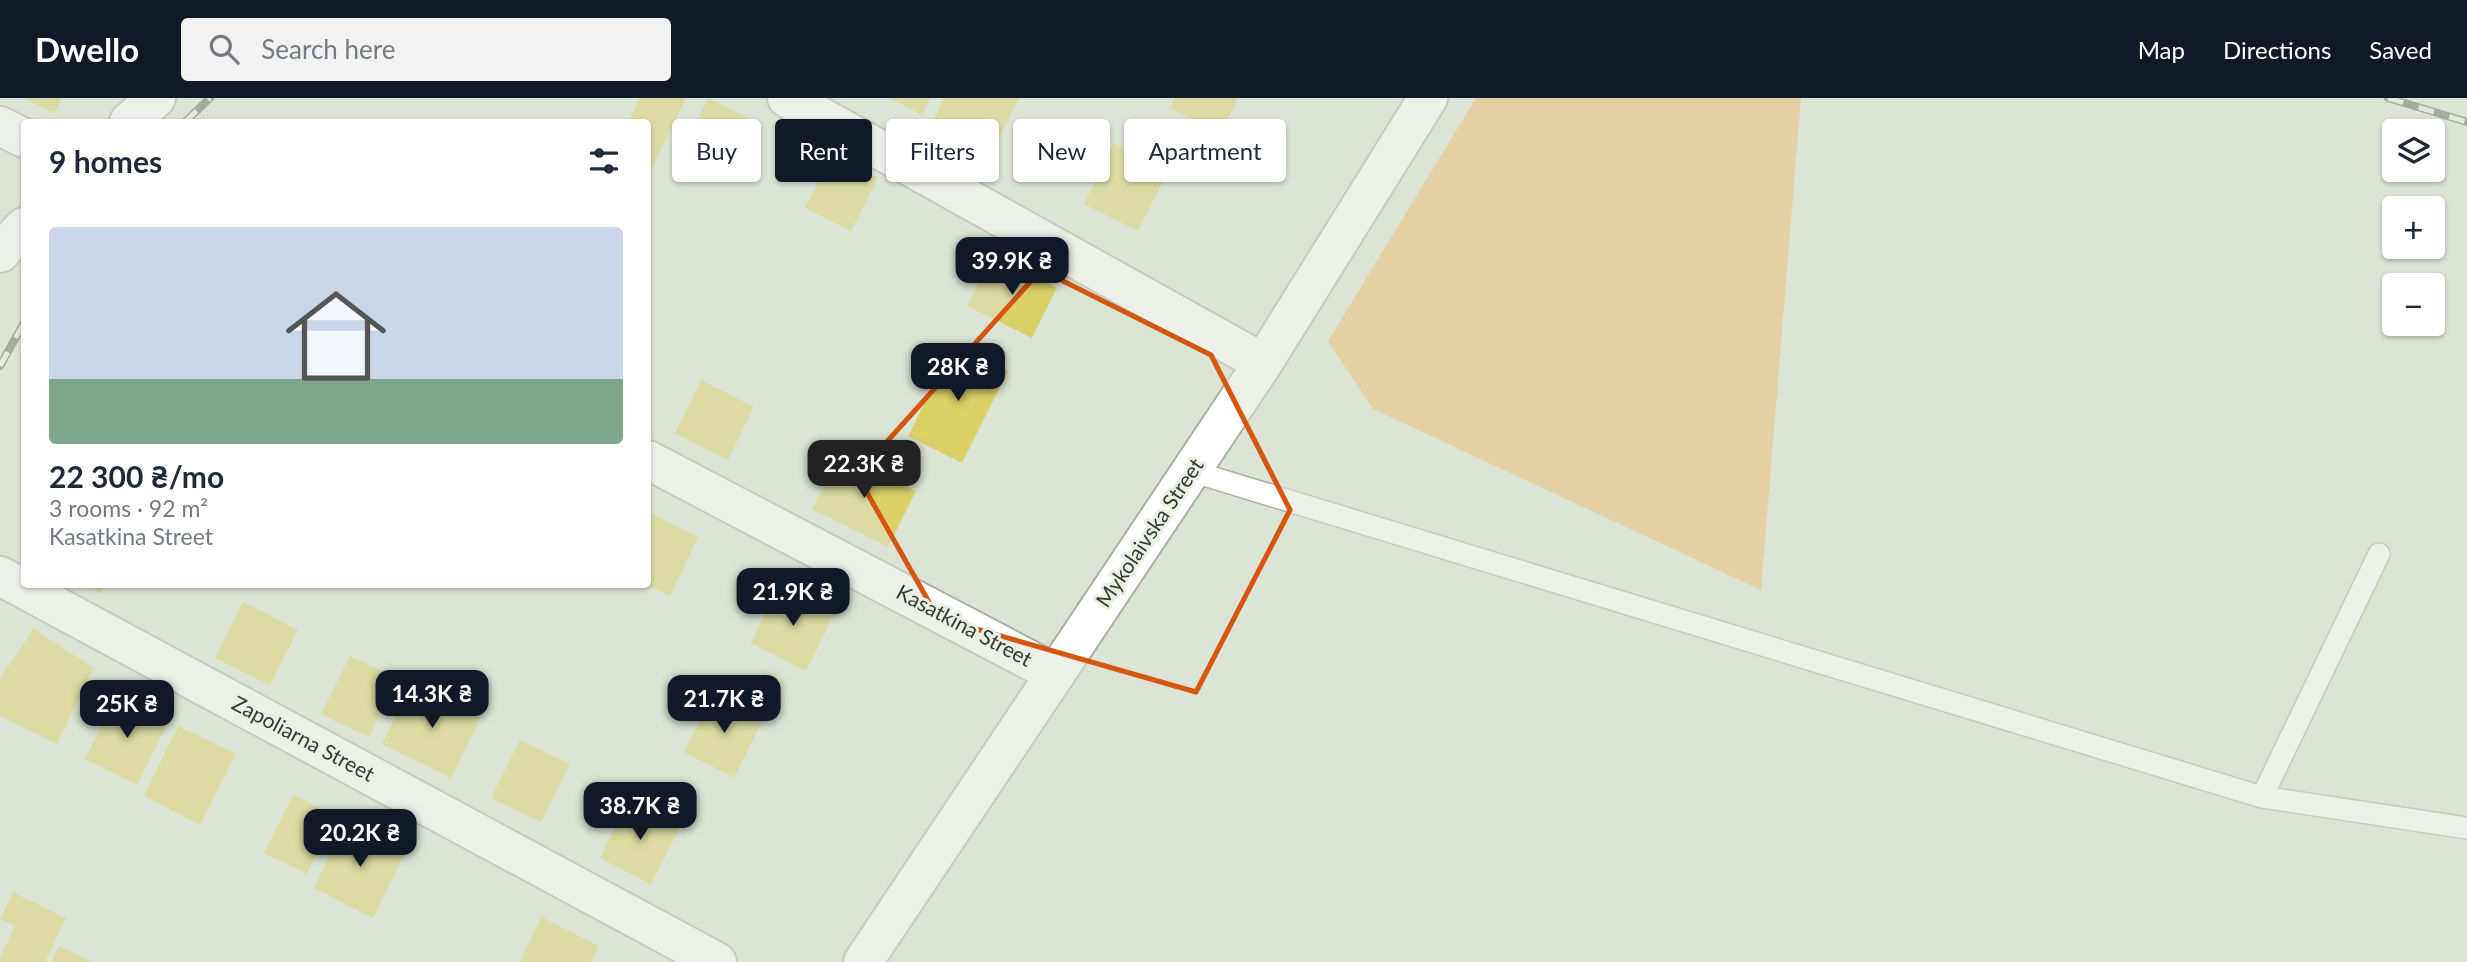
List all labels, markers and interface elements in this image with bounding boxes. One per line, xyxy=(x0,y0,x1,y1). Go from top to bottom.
search box xyxy=(181,18,671,81)
text: Dwello xyxy=(35,29,139,69)
icon: search xyxy=(205,30,243,68)
text: Search here xyxy=(261,33,395,65)
text: Map xyxy=(2138,35,2185,64)
text: Directions xyxy=(2223,35,2331,64)
text: Saved xyxy=(2369,35,2432,64)
chip: Buy xyxy=(672,119,761,182)
chip: Rent xyxy=(775,119,872,182)
chip: Filters xyxy=(886,119,999,182)
chip: New xyxy=(1013,119,1110,182)
chip: Apartment xyxy=(1124,119,1286,182)
map controls xyxy=(2382,119,2445,336)
button: layers xyxy=(2382,119,2445,182)
icon: filters xyxy=(585,142,623,180)
text: 9 homes xyxy=(49,143,162,179)
button: + xyxy=(2382,196,2445,259)
pin: 39.9K ₴ xyxy=(947,238,1077,297)
text: 39.9K ₴ xyxy=(972,246,1052,274)
icon: home xyxy=(273,273,399,399)
button: − xyxy=(2382,273,2445,336)
pin: 28K ₴ xyxy=(909,344,1007,403)
text: 28K ₴ xyxy=(927,352,989,380)
pin: 22.3K ₴ xyxy=(799,440,929,500)
text: 22.3K ₴ xyxy=(824,449,904,477)
street label: Mykolaivska Street xyxy=(1090,453,1208,611)
text: 22 300 ₴/mo xyxy=(49,458,224,494)
text: 3 rooms · 92 m² xyxy=(49,494,208,522)
text: Kasatkina Street xyxy=(49,522,213,550)
pin: 21.9K ₴ xyxy=(728,568,858,628)
text: 21.9K ₴ xyxy=(753,577,833,605)
street label: Kasatkina Street xyxy=(893,578,1037,671)
pin: 14.3K ₴ xyxy=(367,670,497,730)
pin: 21.7K ₴ xyxy=(659,676,789,735)
text: 14.3K ₴ xyxy=(392,679,472,707)
pin: 25K ₴ xyxy=(78,680,176,740)
text: 21.7K ₴ xyxy=(684,684,764,712)
text: 25K ₴ xyxy=(96,689,158,717)
street label: Zapoliarna Street xyxy=(228,690,380,786)
pin: 38.7K ₴ xyxy=(575,782,705,842)
text: 38.7K ₴ xyxy=(600,791,680,819)
pin: 20.2K ₴ xyxy=(295,810,425,869)
text: 20.2K ₴ xyxy=(320,818,400,846)

